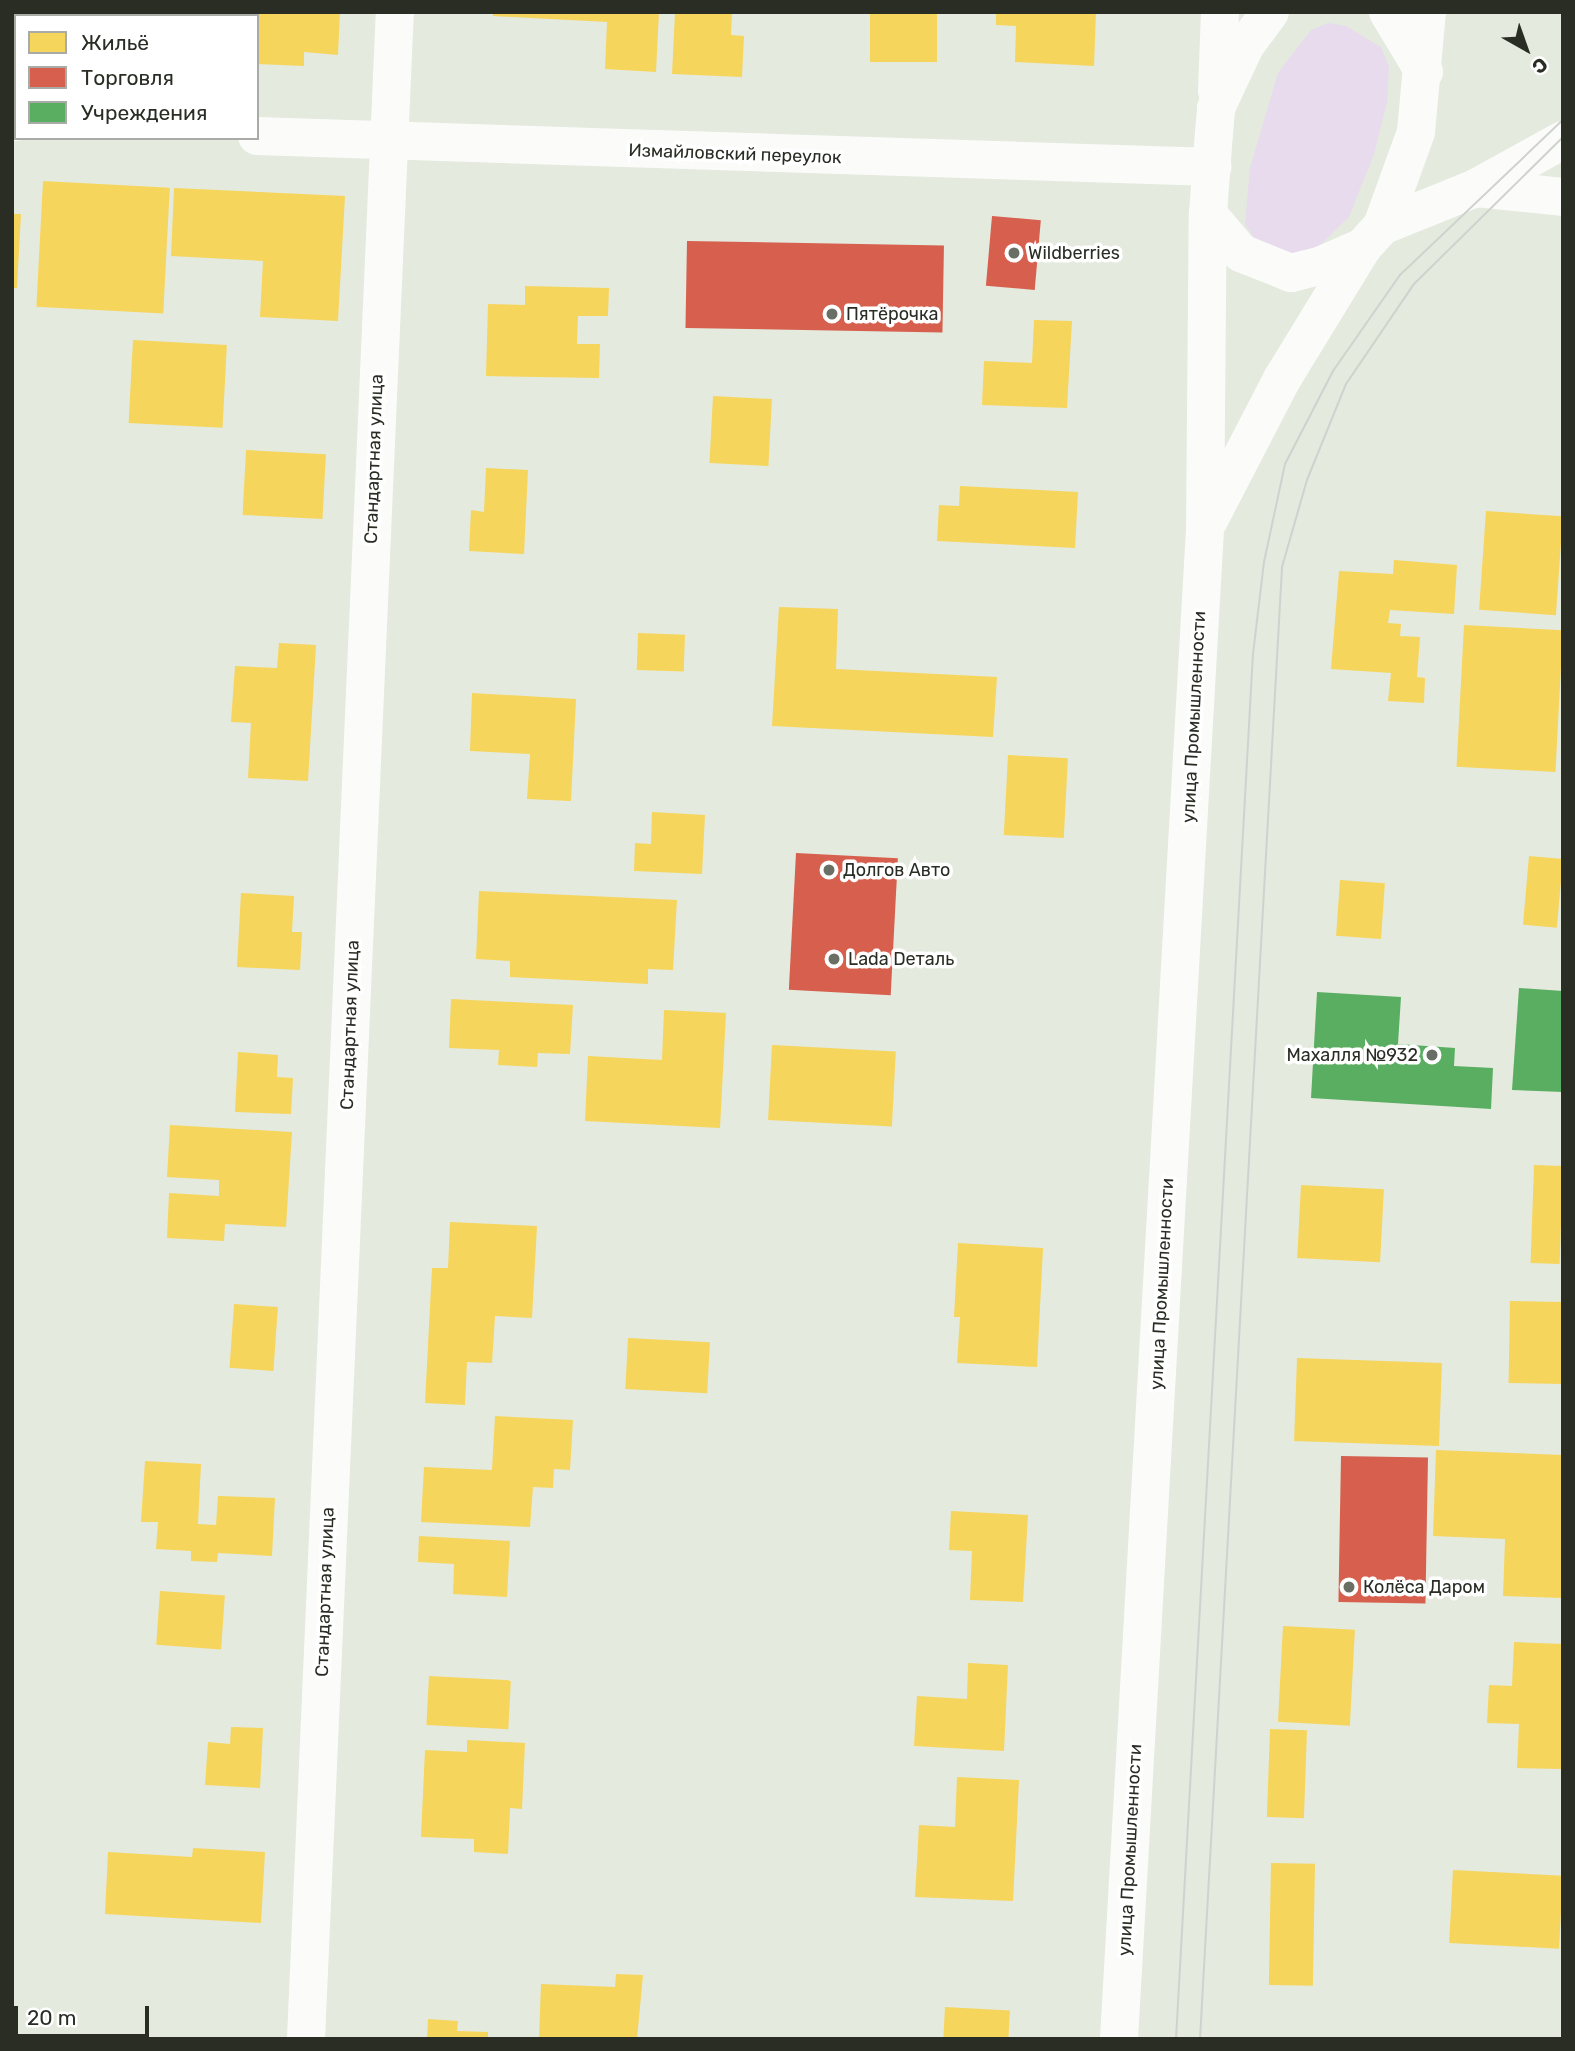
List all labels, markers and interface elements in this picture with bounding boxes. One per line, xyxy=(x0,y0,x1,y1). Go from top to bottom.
legend xyxy=(14,14,259,140)
north arrow xyxy=(1491,14,1561,84)
text: Жильё xyxy=(81,30,149,55)
text: С xyxy=(1527,52,1552,79)
text: Торговля xyxy=(81,65,174,90)
text: Учреждения xyxy=(81,100,207,125)
street label: Измайловский переулок xyxy=(628,139,842,169)
place label: Wildberries xyxy=(1028,242,1120,264)
marker: Wildberries xyxy=(1006,245,1022,261)
place label: Пятёрочка xyxy=(846,303,939,325)
marker: Пятёрочка xyxy=(824,306,840,322)
street label: Стандартная улица xyxy=(360,374,388,544)
street label: улица Промышленности xyxy=(1178,610,1210,824)
place label: Долгов Авто xyxy=(843,859,950,881)
marker: Долгов Авто xyxy=(821,862,837,878)
street label: Стандартная улица xyxy=(336,940,364,1110)
place label: Lada Dеталь xyxy=(848,948,954,970)
marker: Lada Dеталь xyxy=(826,951,842,967)
place label: Махалля №932 xyxy=(1286,1044,1418,1066)
marker: Махалля №932 xyxy=(1424,1047,1440,1063)
street label: улица Промышленности xyxy=(1146,1177,1178,1391)
street label: Стандартная улица xyxy=(311,1507,339,1677)
place label: Колёса Даром xyxy=(1363,1576,1485,1598)
marker: Колёса Даром xyxy=(1341,1579,1357,1595)
street label: улица Промышленности xyxy=(1114,1743,1146,1957)
scale bar xyxy=(18,1992,152,2036)
text: 20 m xyxy=(27,2005,76,2030)

